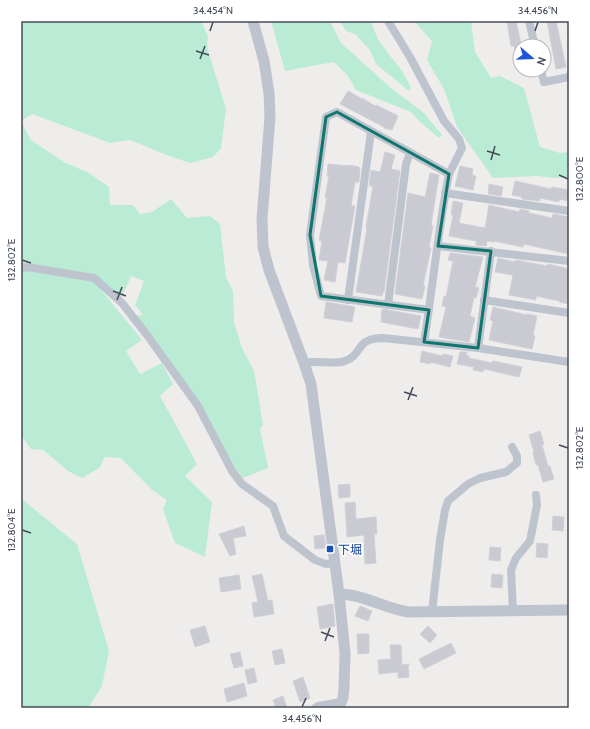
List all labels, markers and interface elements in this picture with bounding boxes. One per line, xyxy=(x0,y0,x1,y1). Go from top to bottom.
text: 34.454°N xyxy=(193,4,233,17)
text: 34.456°N xyxy=(518,4,558,17)
north arrow xyxy=(512,38,552,78)
text: N xyxy=(534,55,549,67)
text: 132.800°E xyxy=(573,156,586,201)
text: 132.802°E xyxy=(5,238,18,281)
text: 132.802°E xyxy=(573,426,586,469)
text: 132.804°E xyxy=(5,508,18,552)
place label: 下堀 xyxy=(338,542,362,557)
marker: 下堀 xyxy=(325,544,335,554)
text: 34.456°N xyxy=(282,712,322,725)

